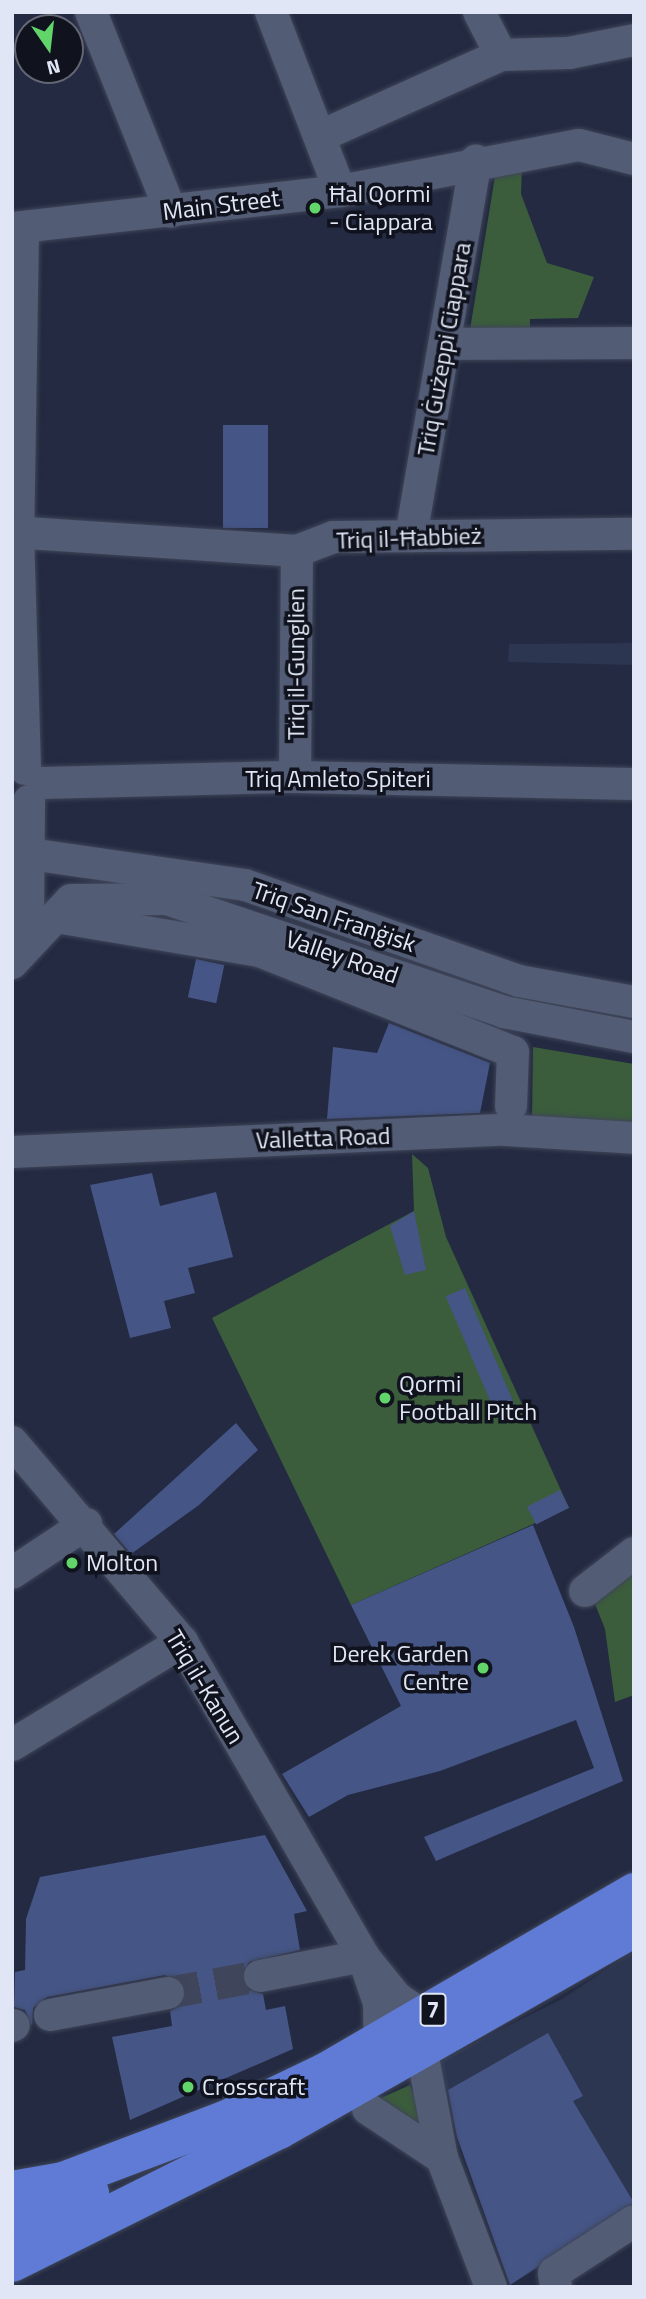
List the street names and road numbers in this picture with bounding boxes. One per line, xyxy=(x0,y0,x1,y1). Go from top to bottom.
street label: Main Street xyxy=(161,184,281,226)
street label: Triq Ġużeppi Ciappara xyxy=(411,240,477,458)
street label: Triq il-Ħabbież xyxy=(336,521,482,555)
street label: Triq il-Gunglien xyxy=(282,588,310,740)
street label: Triq Amleto Spiteri xyxy=(245,765,431,793)
street label: Triq San Franġisk xyxy=(249,876,419,958)
street label: Valley Road xyxy=(282,924,402,990)
street label: Valletta Road xyxy=(255,1121,391,1155)
street label: Triq il-Kanun xyxy=(160,1625,250,1749)
road number: 7 xyxy=(419,1991,447,2030)

